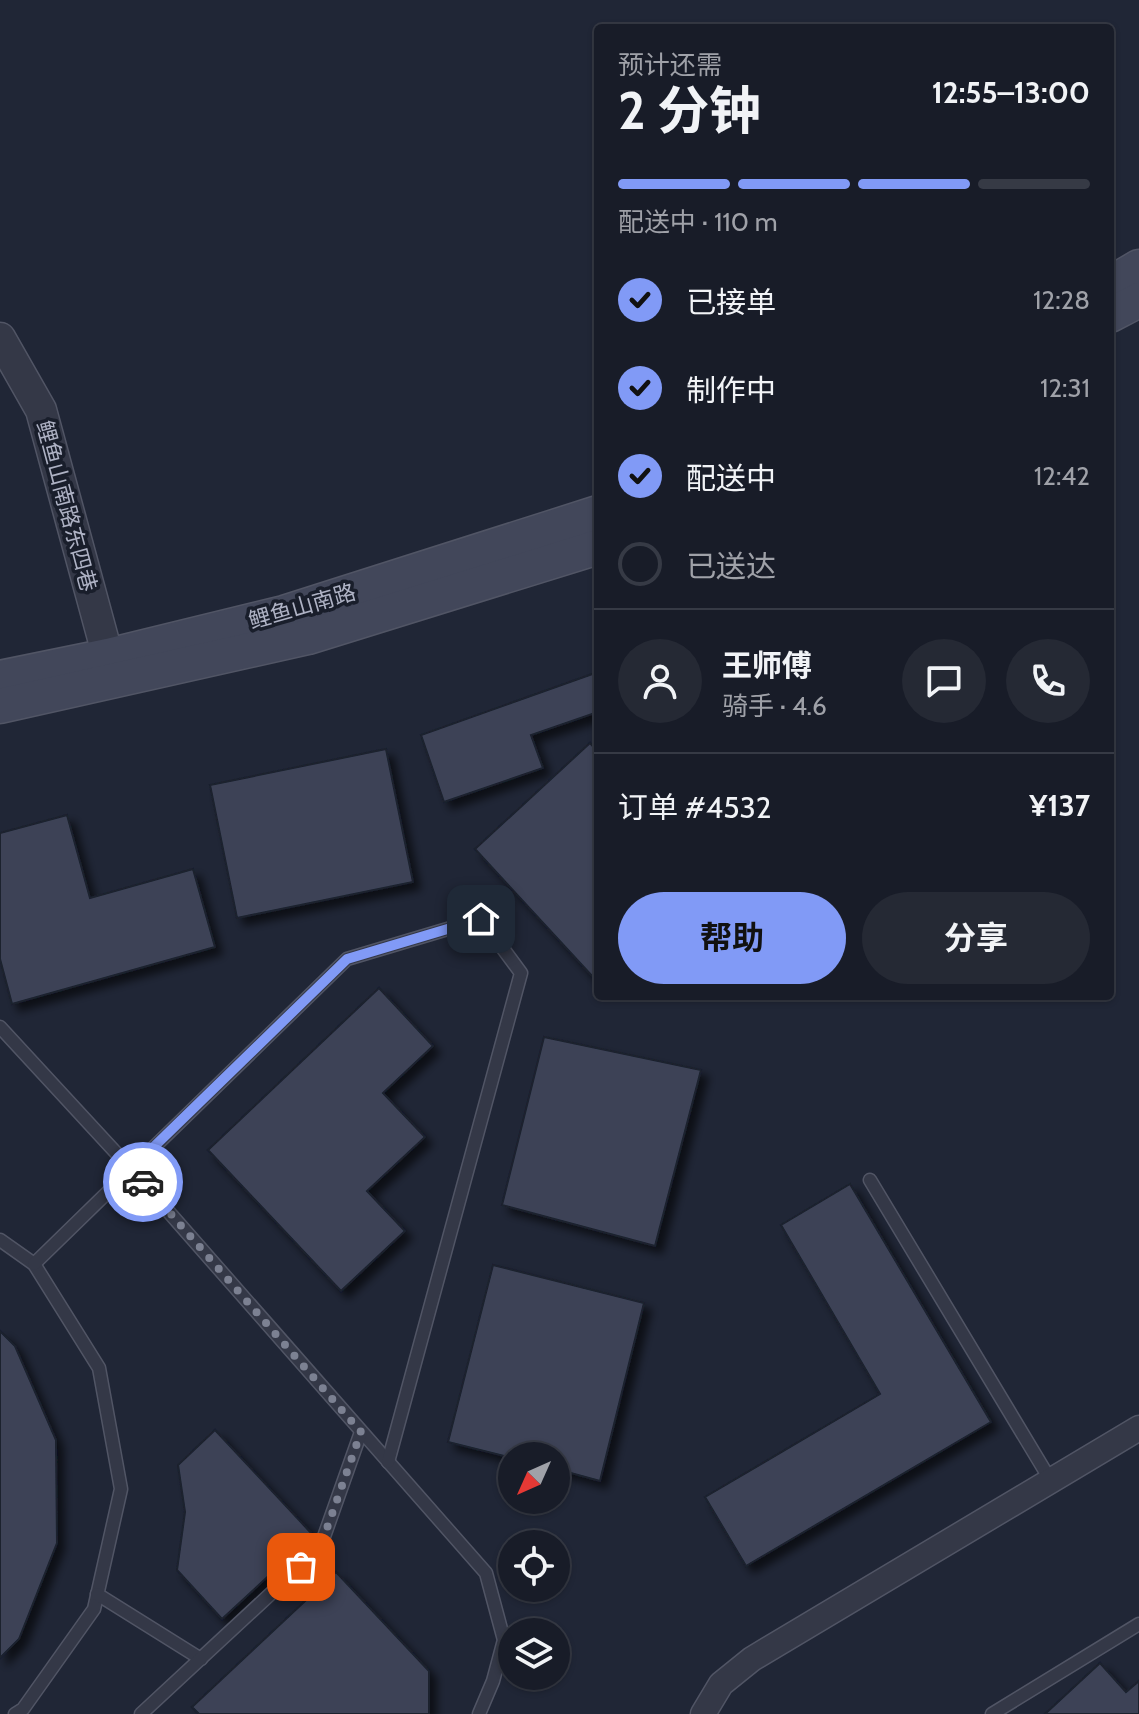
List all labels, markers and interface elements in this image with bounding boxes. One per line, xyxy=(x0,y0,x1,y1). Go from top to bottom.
text: 预计还需 xyxy=(618,49,722,81)
text: 12:55–13:00 xyxy=(932,74,1090,111)
text: 2 分钟 xyxy=(618,79,761,142)
text: 配送中 · 110 m xyxy=(618,206,778,238)
icon: check xyxy=(618,278,662,322)
text: 已接单 xyxy=(686,284,776,321)
text: 12:28 xyxy=(1033,284,1090,316)
icon: check xyxy=(618,366,662,410)
text: 制作中 xyxy=(686,372,776,409)
text: 12:31 xyxy=(1040,372,1090,404)
street label: 鲤鱼山南路东四巷 xyxy=(31,418,102,595)
icon: check xyxy=(618,454,662,498)
text: 配送中 xyxy=(686,460,776,497)
text: 12:42 xyxy=(1034,460,1090,492)
text: 已送达 xyxy=(686,548,776,585)
street label: 鲤鱼山南路 xyxy=(246,578,359,635)
button: person xyxy=(618,639,702,723)
button: chat xyxy=(902,639,986,723)
button: phone xyxy=(1006,639,1090,723)
text: 王师傅 xyxy=(722,647,812,684)
text: 骑手 · 4.6 xyxy=(722,690,827,722)
text: ¥137 xyxy=(1029,787,1090,824)
text: 订单 #4532 xyxy=(618,789,771,826)
pin xyxy=(447,885,515,953)
button: 帮助 xyxy=(618,892,846,984)
button: 分享 xyxy=(862,892,1090,984)
icon: home xyxy=(459,897,503,941)
courier xyxy=(103,1142,183,1222)
icon: car xyxy=(121,1160,165,1204)
north arrow xyxy=(498,1442,570,1514)
map controls xyxy=(498,1442,570,1690)
button: locate xyxy=(498,1530,570,1602)
pin xyxy=(267,1533,335,1601)
icon: bag xyxy=(279,1545,323,1589)
button: layers xyxy=(498,1618,570,1690)

